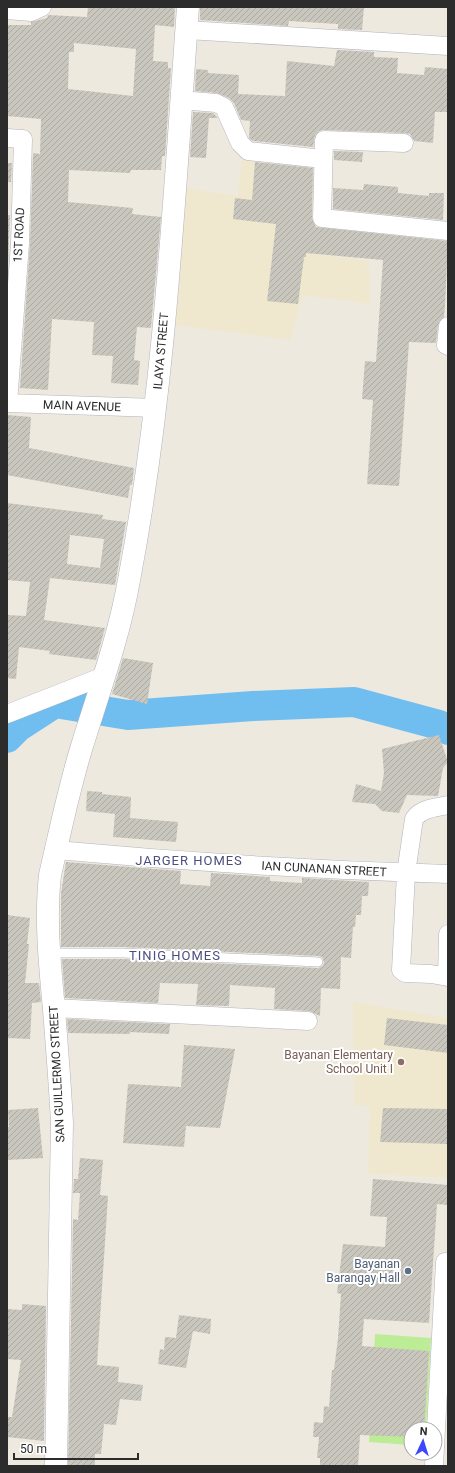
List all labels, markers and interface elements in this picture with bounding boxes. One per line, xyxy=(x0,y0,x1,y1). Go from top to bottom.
street label: 1ST ROAD xyxy=(11,207,27,263)
street label: ILAYA STREET xyxy=(151,312,171,390)
street label: MAIN AVENUE xyxy=(43,398,121,414)
district label: JARGER HOMES xyxy=(135,853,243,868)
street label: IAN CUNANAN STREET xyxy=(261,859,387,879)
district label: TINIG HOMES xyxy=(129,948,221,963)
street label: SAN GUILLERMO STREET xyxy=(46,1005,68,1143)
place label: Bayanan Elementary School Unit I xyxy=(284,1048,393,1076)
marker: Bayanan Elementary School Unit I xyxy=(396,1057,406,1067)
place label: Bayanan Barangay Hall xyxy=(326,1257,400,1285)
marker: Bayanan Barangay Hall xyxy=(403,1266,413,1276)
north arrow xyxy=(403,1421,443,1461)
text: N xyxy=(419,1425,428,1438)
scale bar xyxy=(14,1435,138,1461)
text: 50 m xyxy=(20,1442,47,1456)

